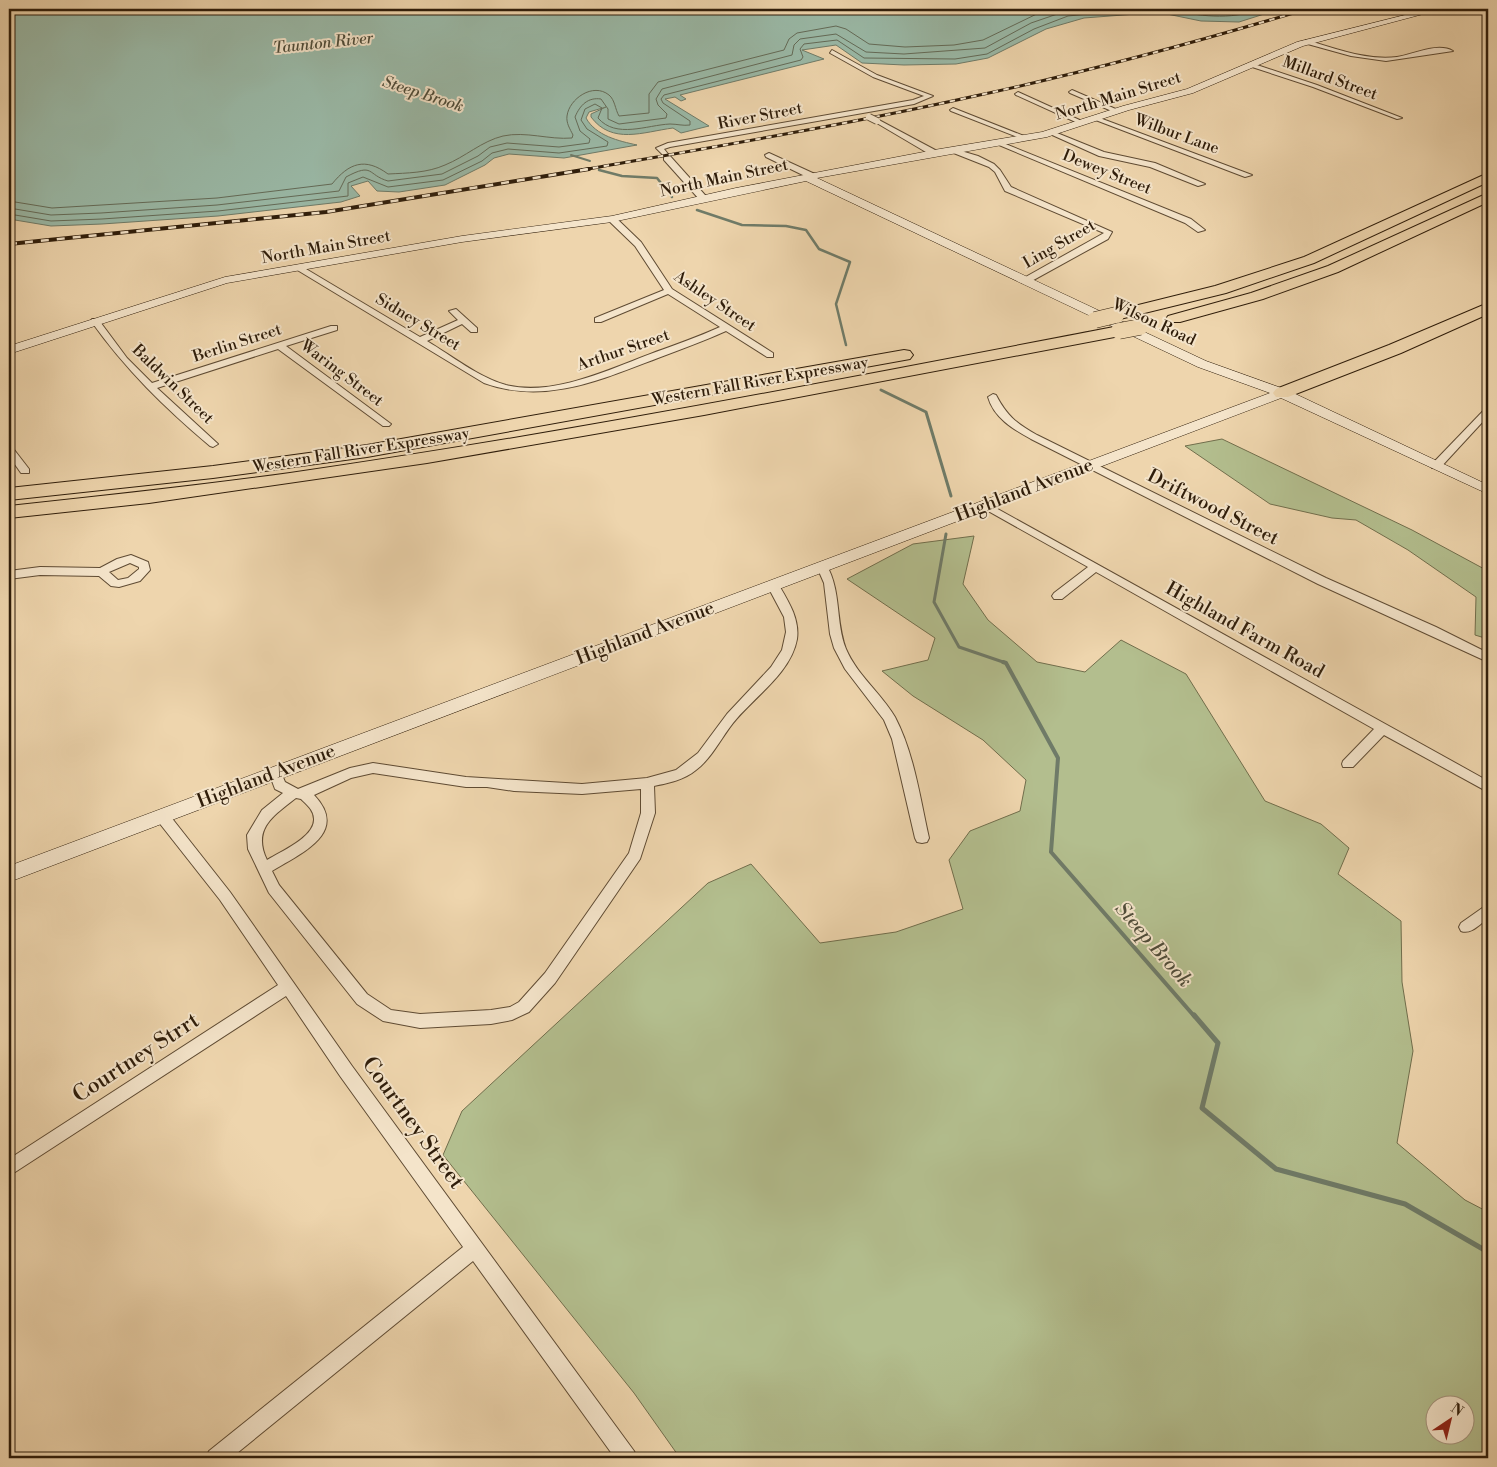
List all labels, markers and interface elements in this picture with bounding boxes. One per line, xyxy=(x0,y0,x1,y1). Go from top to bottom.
water label: Taunton River xyxy=(272,28,375,58)
street label: Millard Street xyxy=(1280,52,1381,105)
street label: North Main Street xyxy=(1053,67,1184,125)
water label: Steep Brook xyxy=(380,71,466,117)
street label: River Street xyxy=(716,98,804,134)
street label: Wilbur Lane xyxy=(1131,109,1222,159)
street label: Dewey Street xyxy=(1060,145,1155,199)
street label: North Main Street xyxy=(658,155,790,201)
street label: Ling Street xyxy=(1019,215,1099,273)
street label: North Main Street xyxy=(260,226,392,268)
street label: Ashley Street xyxy=(669,266,760,336)
street label: Sidney Street xyxy=(372,289,464,355)
street label: Wilson Road xyxy=(1108,294,1199,350)
street label: Berlin Street xyxy=(189,319,284,367)
street label: Arthur Street xyxy=(573,325,672,375)
street label: Waring Street xyxy=(296,335,388,411)
street label: Baldwin Street xyxy=(127,339,218,428)
street label: Western Fall River Expressway xyxy=(649,352,870,410)
street label: Western Fall River Expressway xyxy=(250,423,471,477)
street label: Highland Avenue xyxy=(951,453,1097,527)
street label: Driftwood Street xyxy=(1143,464,1283,551)
street label: Highland Farm Road xyxy=(1161,576,1329,684)
street label: Highland Avenue xyxy=(572,596,718,670)
street label: Highland Avenue xyxy=(193,739,339,813)
water label: Steep Brook xyxy=(1109,897,1197,993)
street label: Courtney Strrt xyxy=(68,1007,205,1109)
street label: Courtney Street xyxy=(356,1052,470,1195)
north arrow xyxy=(1424,1394,1474,1444)
text: N xyxy=(1447,1400,1467,1421)

